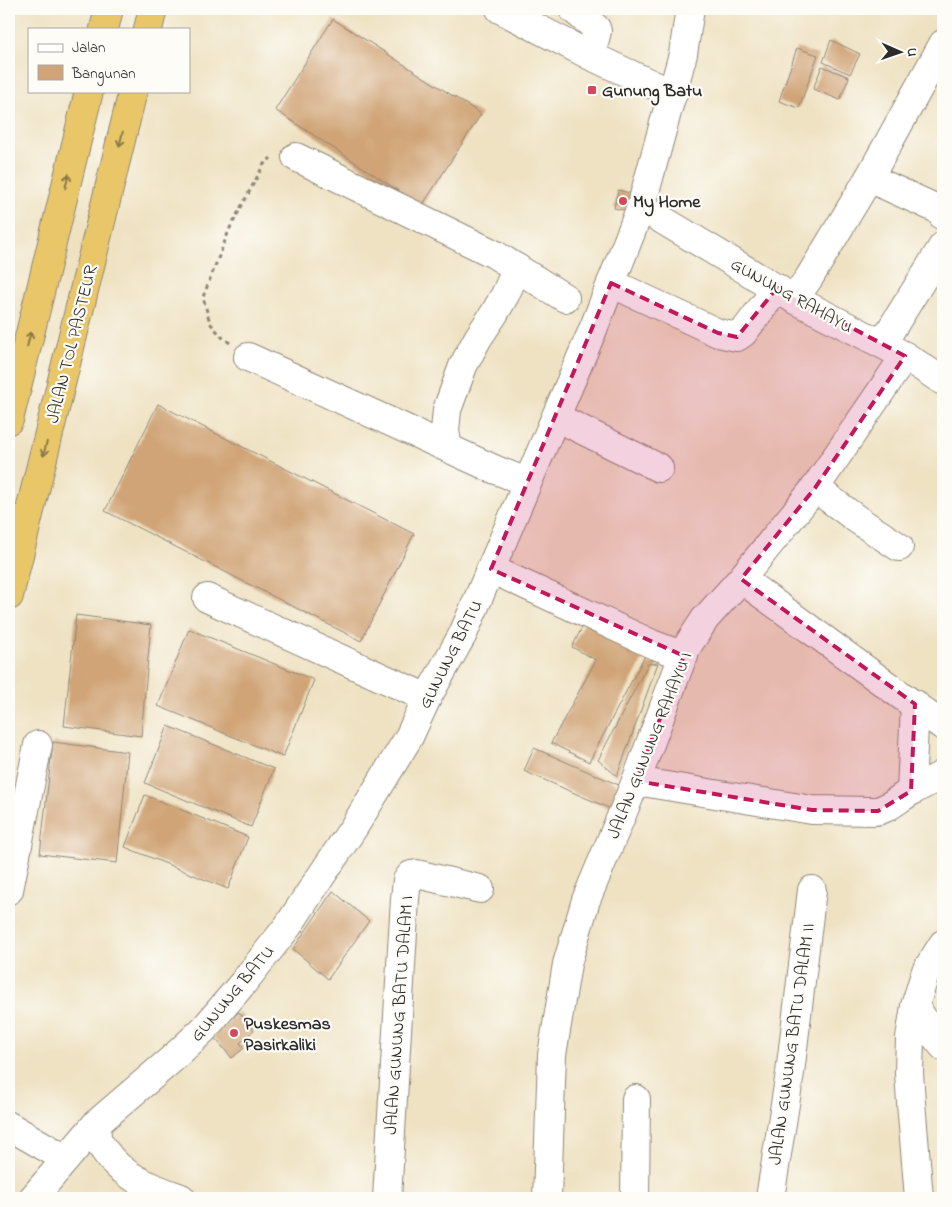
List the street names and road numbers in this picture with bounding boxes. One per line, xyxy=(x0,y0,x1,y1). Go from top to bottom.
street label: GUNUNG RAHAYU xyxy=(725,252,857,341)
street label: JALAN TOL PASTEUR xyxy=(41,263,105,426)
street label: GUNUNG BATU xyxy=(413,596,490,714)
street label: JALAN GUNUNG RAHAYU I xyxy=(601,648,700,843)
street label: JALAN GUNUNG BATU DALAM I xyxy=(379,895,421,1136)
street label: JALAN GUNUNG BATU DALAM II xyxy=(763,922,823,1167)
street label: GUNUNG BATU xyxy=(185,940,282,1048)

